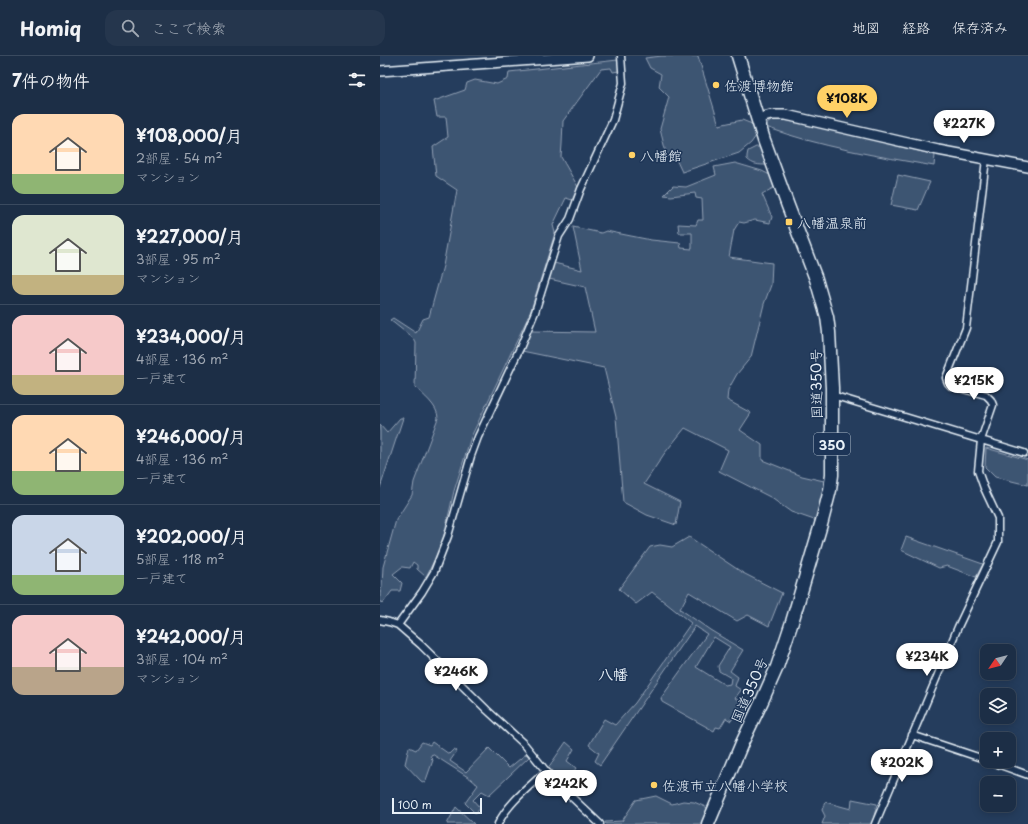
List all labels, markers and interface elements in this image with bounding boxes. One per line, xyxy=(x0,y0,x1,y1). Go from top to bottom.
search box xyxy=(105,10,385,46)
text: Homiq xyxy=(20,14,81,42)
text: ここで検索 xyxy=(151,16,226,39)
icon: search xyxy=(119,17,141,39)
text: 地図 xyxy=(852,17,880,38)
text: 経路 xyxy=(902,17,930,38)
text: 保存済み xyxy=(952,17,1008,38)
text: 7件の物件 xyxy=(12,67,90,93)
icon: filters xyxy=(346,69,368,91)
place label: 佐渡博物館 xyxy=(724,75,794,96)
marker: 佐渡博物館 xyxy=(711,80,721,90)
pin: ¥108K xyxy=(819,85,875,119)
text: ¥108K xyxy=(826,88,868,107)
pin: ¥227K xyxy=(936,110,992,144)
text: ¥227K xyxy=(943,113,985,132)
text: ¥108,000/月 xyxy=(136,122,243,148)
icon: home xyxy=(44,130,92,178)
place label: 八幡館 xyxy=(640,145,682,166)
text: 2部屋 · 54 m² xyxy=(136,148,222,167)
marker: 八幡館 xyxy=(627,150,637,160)
text: マンション xyxy=(136,167,200,186)
place label: 八幡温泉前 xyxy=(797,212,867,233)
marker: 八幡温泉前 xyxy=(784,217,794,227)
text: ¥227,000/月 xyxy=(136,223,243,249)
icon: home xyxy=(44,231,92,279)
text: 3部屋 · 95 m² xyxy=(136,249,221,268)
text: マンション xyxy=(136,268,200,287)
text: ¥234,000/月 xyxy=(136,323,246,349)
icon: home xyxy=(44,331,92,379)
text: 4部屋 · 136 m² xyxy=(136,349,229,368)
street label: 国道350号 xyxy=(805,349,827,419)
pin: ¥215K xyxy=(946,367,1002,401)
text: 一戸建て xyxy=(136,368,188,387)
text: ¥215K xyxy=(954,370,994,389)
text: ¥246,000/月 xyxy=(136,423,246,449)
icon: home xyxy=(44,431,92,479)
road number: 350 xyxy=(814,433,850,455)
text: 4部屋 · 136 m² xyxy=(136,449,229,468)
text: 一戸建て xyxy=(136,468,188,487)
text: ¥202,000/月 xyxy=(136,523,247,549)
icon: home xyxy=(44,531,92,579)
text: 5部屋 · 118 m² xyxy=(136,549,225,568)
text: 一戸建て xyxy=(136,568,188,587)
text: ¥242,000/月 xyxy=(136,623,246,649)
icon: home xyxy=(44,631,92,679)
pin: ¥234K xyxy=(899,643,955,677)
north arrow xyxy=(980,644,1016,680)
map controls xyxy=(980,644,1016,812)
text: ¥234K xyxy=(905,646,949,665)
text: 3部屋 · 104 m² xyxy=(136,649,228,668)
street label: 国道350号 xyxy=(725,654,773,726)
pin: ¥246K xyxy=(428,658,484,692)
text: ¥246K xyxy=(434,661,478,680)
district label: 八幡 xyxy=(598,662,628,685)
text: マンション xyxy=(136,668,200,687)
button: layers xyxy=(980,688,1016,724)
button: + xyxy=(980,732,1016,768)
pin: ¥202K xyxy=(874,749,930,783)
text: ¥202K xyxy=(880,752,924,771)
pin: ¥242K xyxy=(538,770,594,804)
text: ¥242K xyxy=(544,773,588,792)
place label: 佐渡市立八幡小学校 xyxy=(662,775,788,796)
button: − xyxy=(980,776,1016,812)
marker: 佐渡市立八幡小学校 xyxy=(649,780,659,790)
scale bar xyxy=(392,796,482,815)
text: 100 m xyxy=(398,796,432,813)

